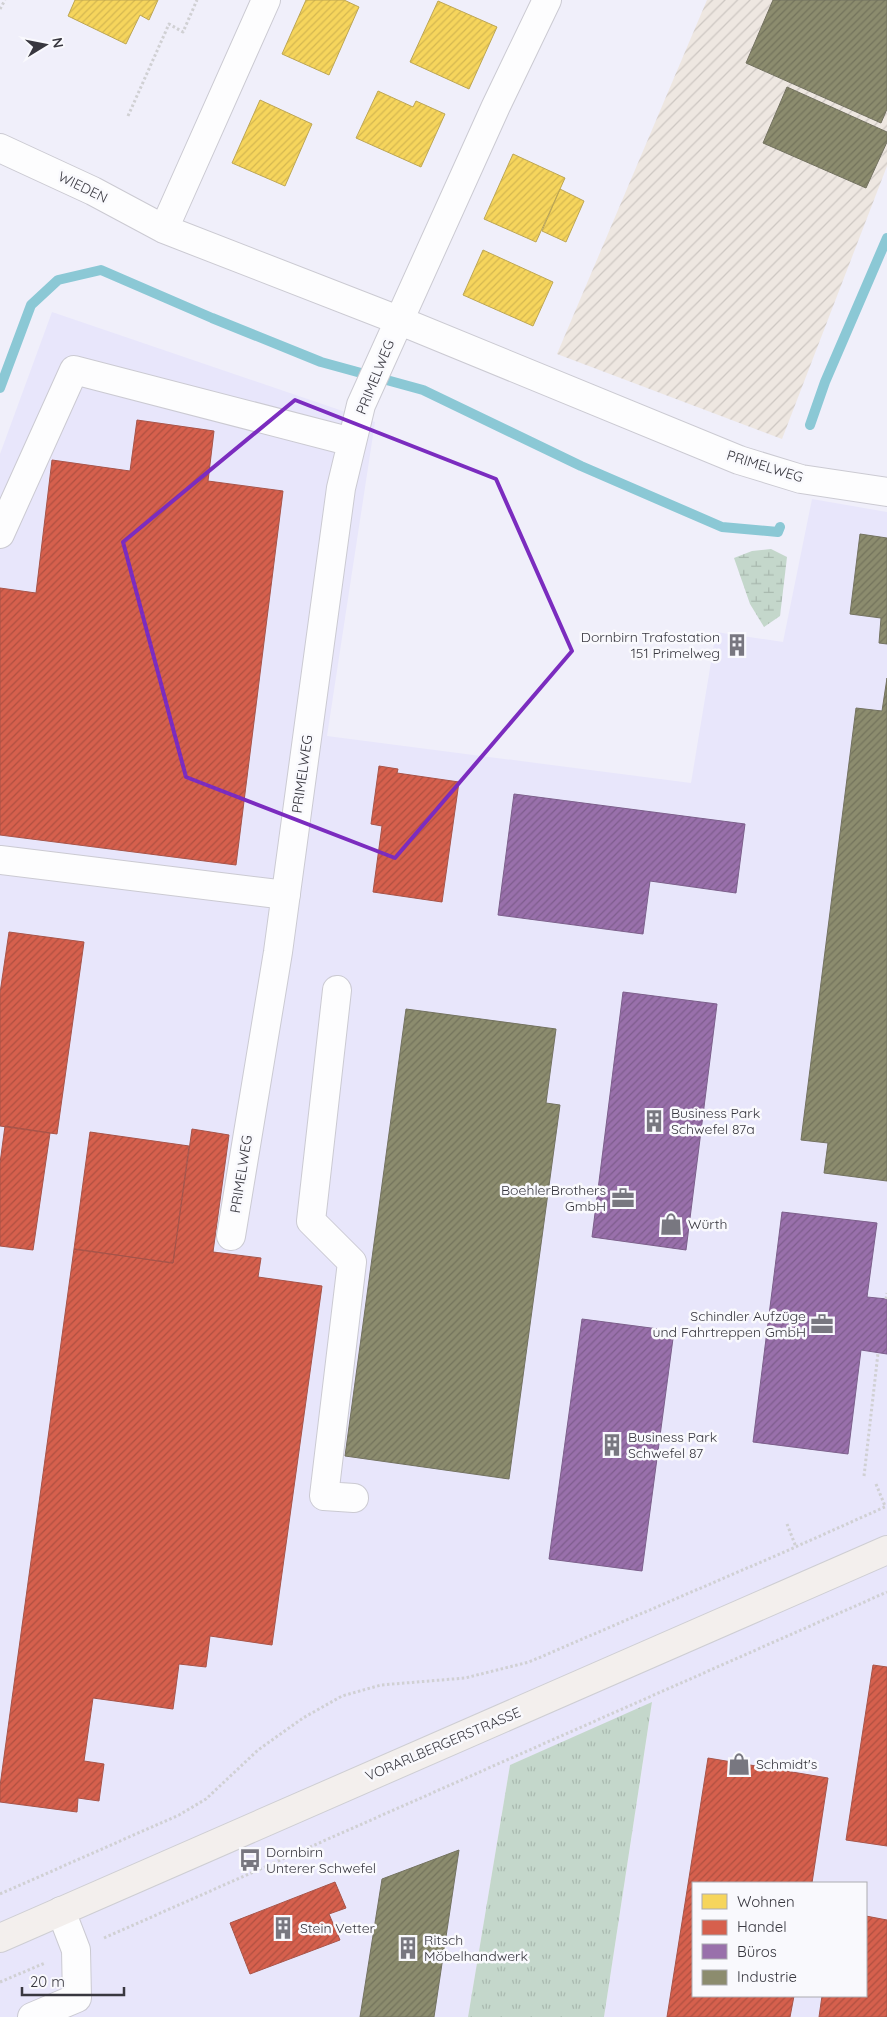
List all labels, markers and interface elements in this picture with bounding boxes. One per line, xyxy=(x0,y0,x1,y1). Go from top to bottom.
north arrow xyxy=(20,20,70,70)
text: N xyxy=(48,36,68,49)
street label: WIEDEN xyxy=(55,167,111,207)
street label: PRIMELWEG xyxy=(352,337,398,417)
street label: PRIMELWEG xyxy=(725,446,805,486)
place label: Dornbirn Trafostation 151 Primelweg xyxy=(581,628,720,662)
building icon: Dornbirn Trafostation 151 Primelweg xyxy=(724,632,750,658)
street label: PRIMELWEG xyxy=(288,734,316,814)
place label: Business Park Schwefel 87a xyxy=(671,1104,760,1138)
building icon: Business Park Schwefel 87a xyxy=(641,1108,667,1134)
street label: PRIMELWEG xyxy=(226,1134,256,1214)
place label: BoehlerBrothers GmbH xyxy=(501,1181,606,1215)
office icon: BoehlerBrothers GmbH xyxy=(610,1185,636,1211)
shop icon: Würth xyxy=(658,1211,684,1237)
place label: Würth xyxy=(688,1215,727,1233)
place label: Schindler Aufzüge und Fahrtreppen GmbH xyxy=(653,1307,806,1341)
office icon: Schindler Aufzüge und Fahrtreppen GmbH xyxy=(809,1311,835,1337)
place label: Business Park Schwefel 87 xyxy=(628,1428,717,1462)
building icon: Business Park Schwefel 87 xyxy=(599,1432,625,1458)
street label: VORARLBERGERSTRASSE xyxy=(363,1703,523,1785)
shop icon: Schmidt's xyxy=(726,1751,752,1777)
place label: Schmidt's xyxy=(756,1755,817,1773)
place label: Dornbirn Unterer Schwefel xyxy=(266,1843,376,1877)
bus stop icon: Dornbirn Unterer Schwefel xyxy=(237,1847,263,1873)
legend xyxy=(692,1882,867,1997)
text: Wohnen xyxy=(737,1892,795,1911)
building icon: Stein Vetter xyxy=(270,1915,296,1941)
text: Handel xyxy=(737,1917,787,1936)
place label: Stein Vetter xyxy=(300,1919,376,1937)
place label: Ritsch Möbelhandwerk xyxy=(424,1931,528,1965)
building icon: Ritsch Möbelhandwerk xyxy=(395,1935,421,1961)
text: Büros xyxy=(737,1942,777,1961)
scale bar xyxy=(22,1964,125,1996)
text: Industrie xyxy=(737,1967,797,1986)
text: 20 m xyxy=(30,1972,65,1991)

